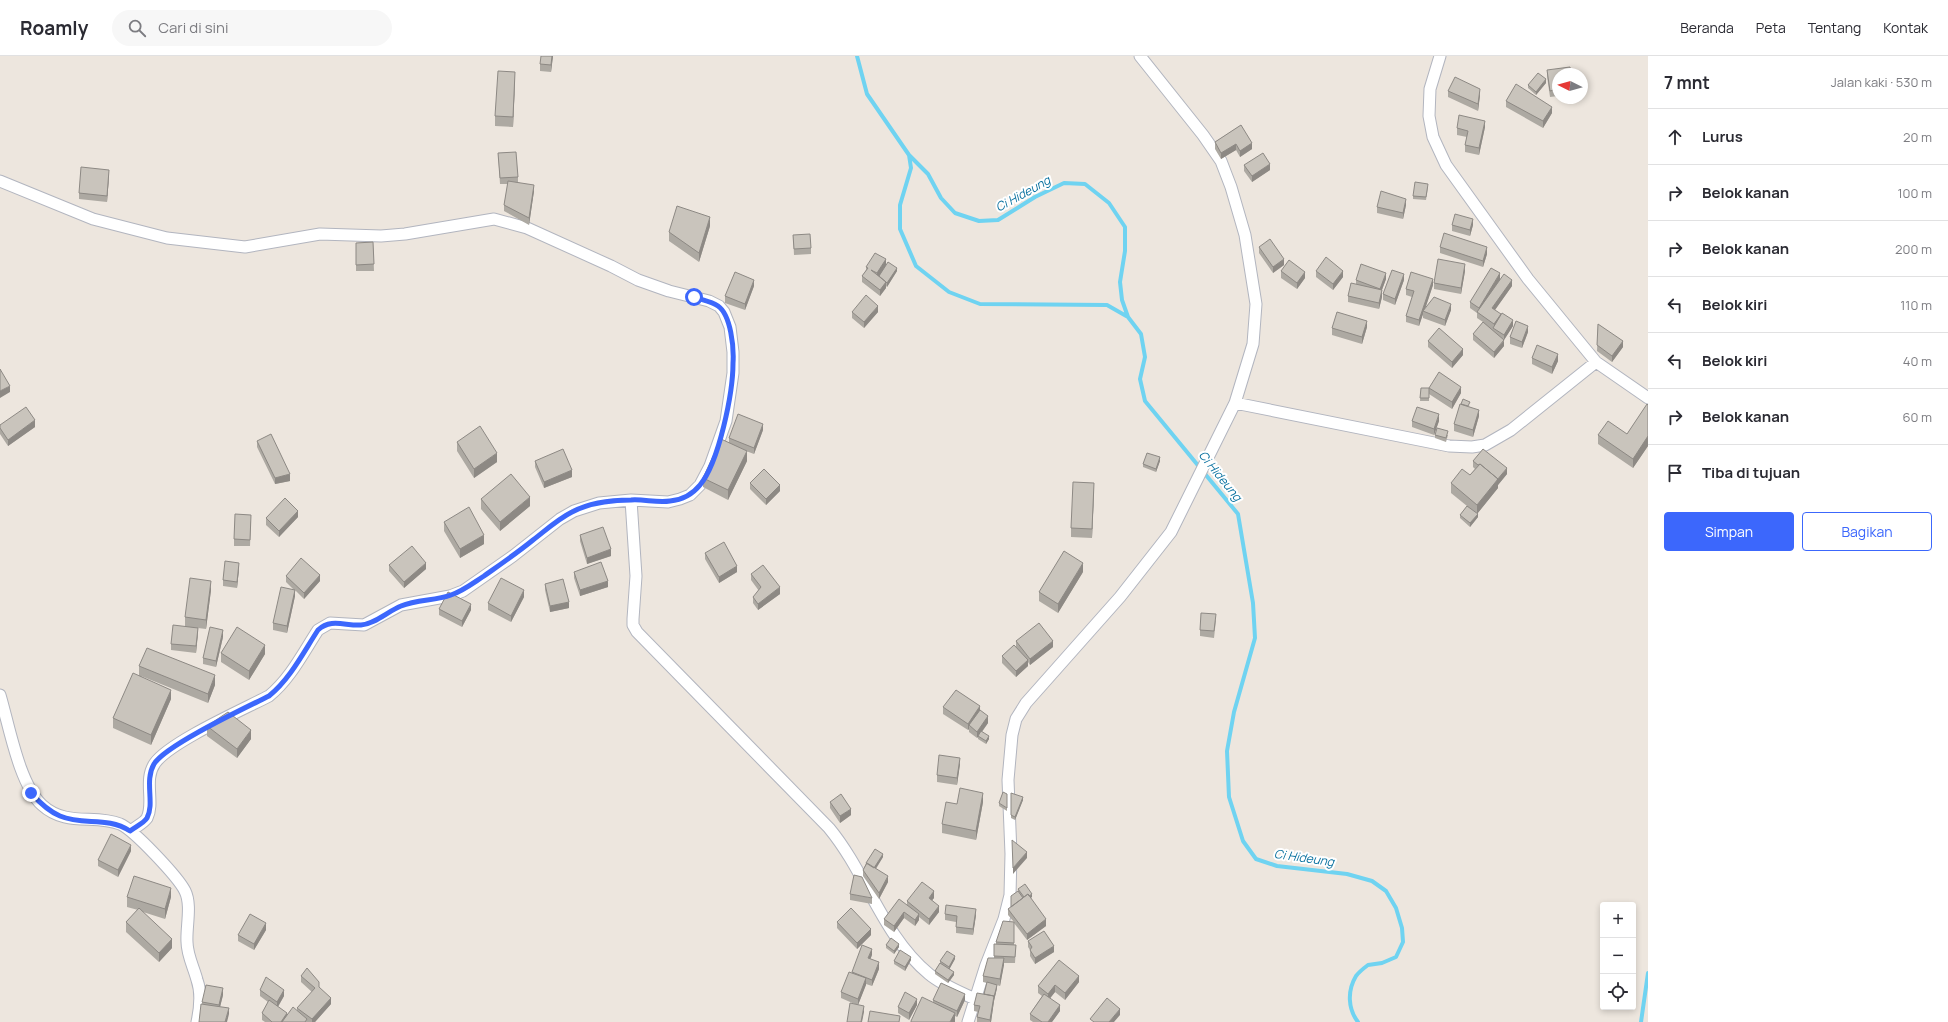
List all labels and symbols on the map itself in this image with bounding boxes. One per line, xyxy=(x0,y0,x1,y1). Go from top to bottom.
north arrow xyxy=(1552,68,1588,104)
water label: Ci Hideung xyxy=(992,171,1054,216)
route start xyxy=(685,288,703,306)
water label: Ci Hideung xyxy=(1195,447,1247,505)
route end xyxy=(22,784,40,802)
water label: Ci Hideung xyxy=(1273,845,1336,870)

